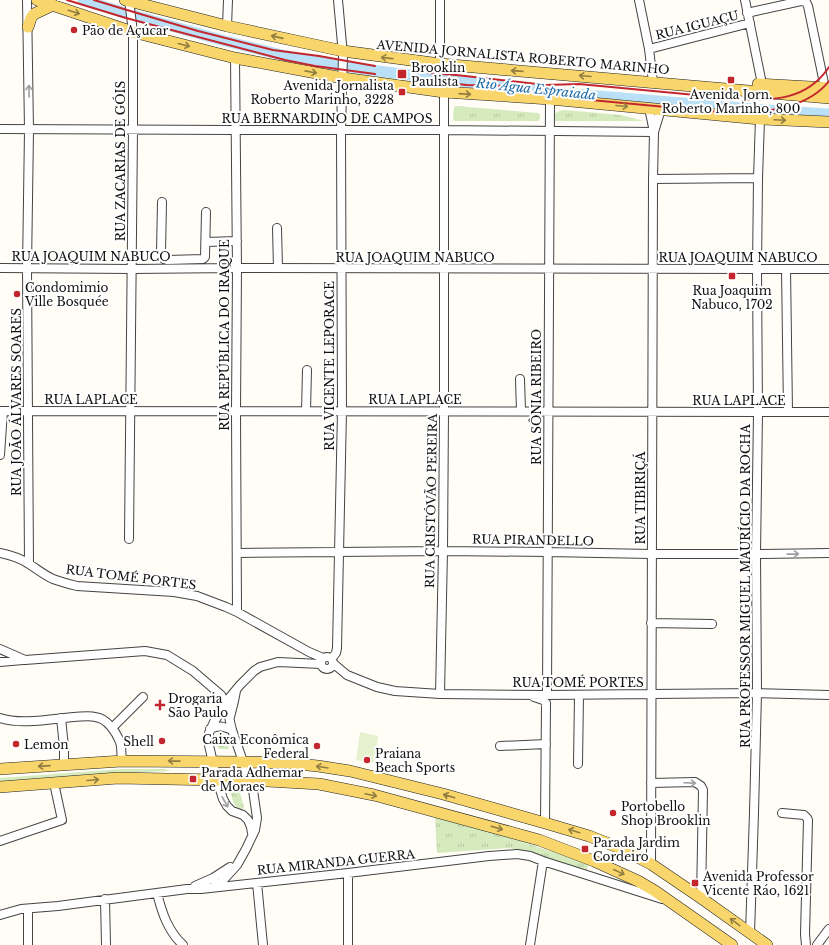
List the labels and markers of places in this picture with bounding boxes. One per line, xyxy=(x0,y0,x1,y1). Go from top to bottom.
place label: Pão de Açúcar xyxy=(82,23,169,38)
marker: Pão de Açúcar xyxy=(69,25,79,35)
place label: Brooklin Paulista xyxy=(411,60,465,89)
marker: Brooklin Paulista xyxy=(396,68,408,80)
marker: Avenida Jorn. Roberto Marinho, 800 xyxy=(726,75,736,85)
place label: Avenida Jornalista Roberto Marinho, 3228 xyxy=(250,78,394,107)
marker: Avenida Jornalista Roberto Marinho, 3228 xyxy=(397,87,407,97)
place label: Avenida Jorn. Roberto Marinho, 800 xyxy=(662,87,800,116)
marker: Rua Joaquim Nabuco, 1702 xyxy=(727,271,737,281)
place label: Condomimio Ville Bosquée xyxy=(24,280,109,309)
place label: Rua Joaquim Nabuco, 1702 xyxy=(691,283,773,312)
marker: Condomimio Ville Bosquée xyxy=(12,289,22,299)
place label: Drogaria São Paulo xyxy=(168,691,228,720)
marker: Drogaria São Paulo xyxy=(155,700,165,710)
place label: Caixa Econômica Federal xyxy=(202,732,309,761)
place label: Shell xyxy=(123,734,154,749)
marker: Shell xyxy=(157,736,167,746)
place label: Lemon xyxy=(24,737,69,752)
marker: Lemon xyxy=(11,739,21,749)
marker: Caixa Econômica Federal xyxy=(312,741,322,751)
place label: Praiana Beach Sports xyxy=(375,746,455,775)
marker: Praiana Beach Sports xyxy=(362,755,372,765)
place label: Parada Adhemar de Moraes xyxy=(201,765,304,794)
marker: Parada Adhemar de Moraes xyxy=(188,774,198,784)
place label: Portobello Shop Brooklin xyxy=(621,799,711,828)
marker: Portobello Shop Brooklin xyxy=(608,808,618,818)
place label: Parada Jardim Cordeiro xyxy=(593,835,680,864)
marker: Parada Jardim Cordeiro xyxy=(580,844,590,854)
place label: Avenida Professor Vicente Ráo, 1621 xyxy=(702,869,814,898)
marker: Avenida Professor Vicente Ráo, 1621 xyxy=(690,878,700,888)

